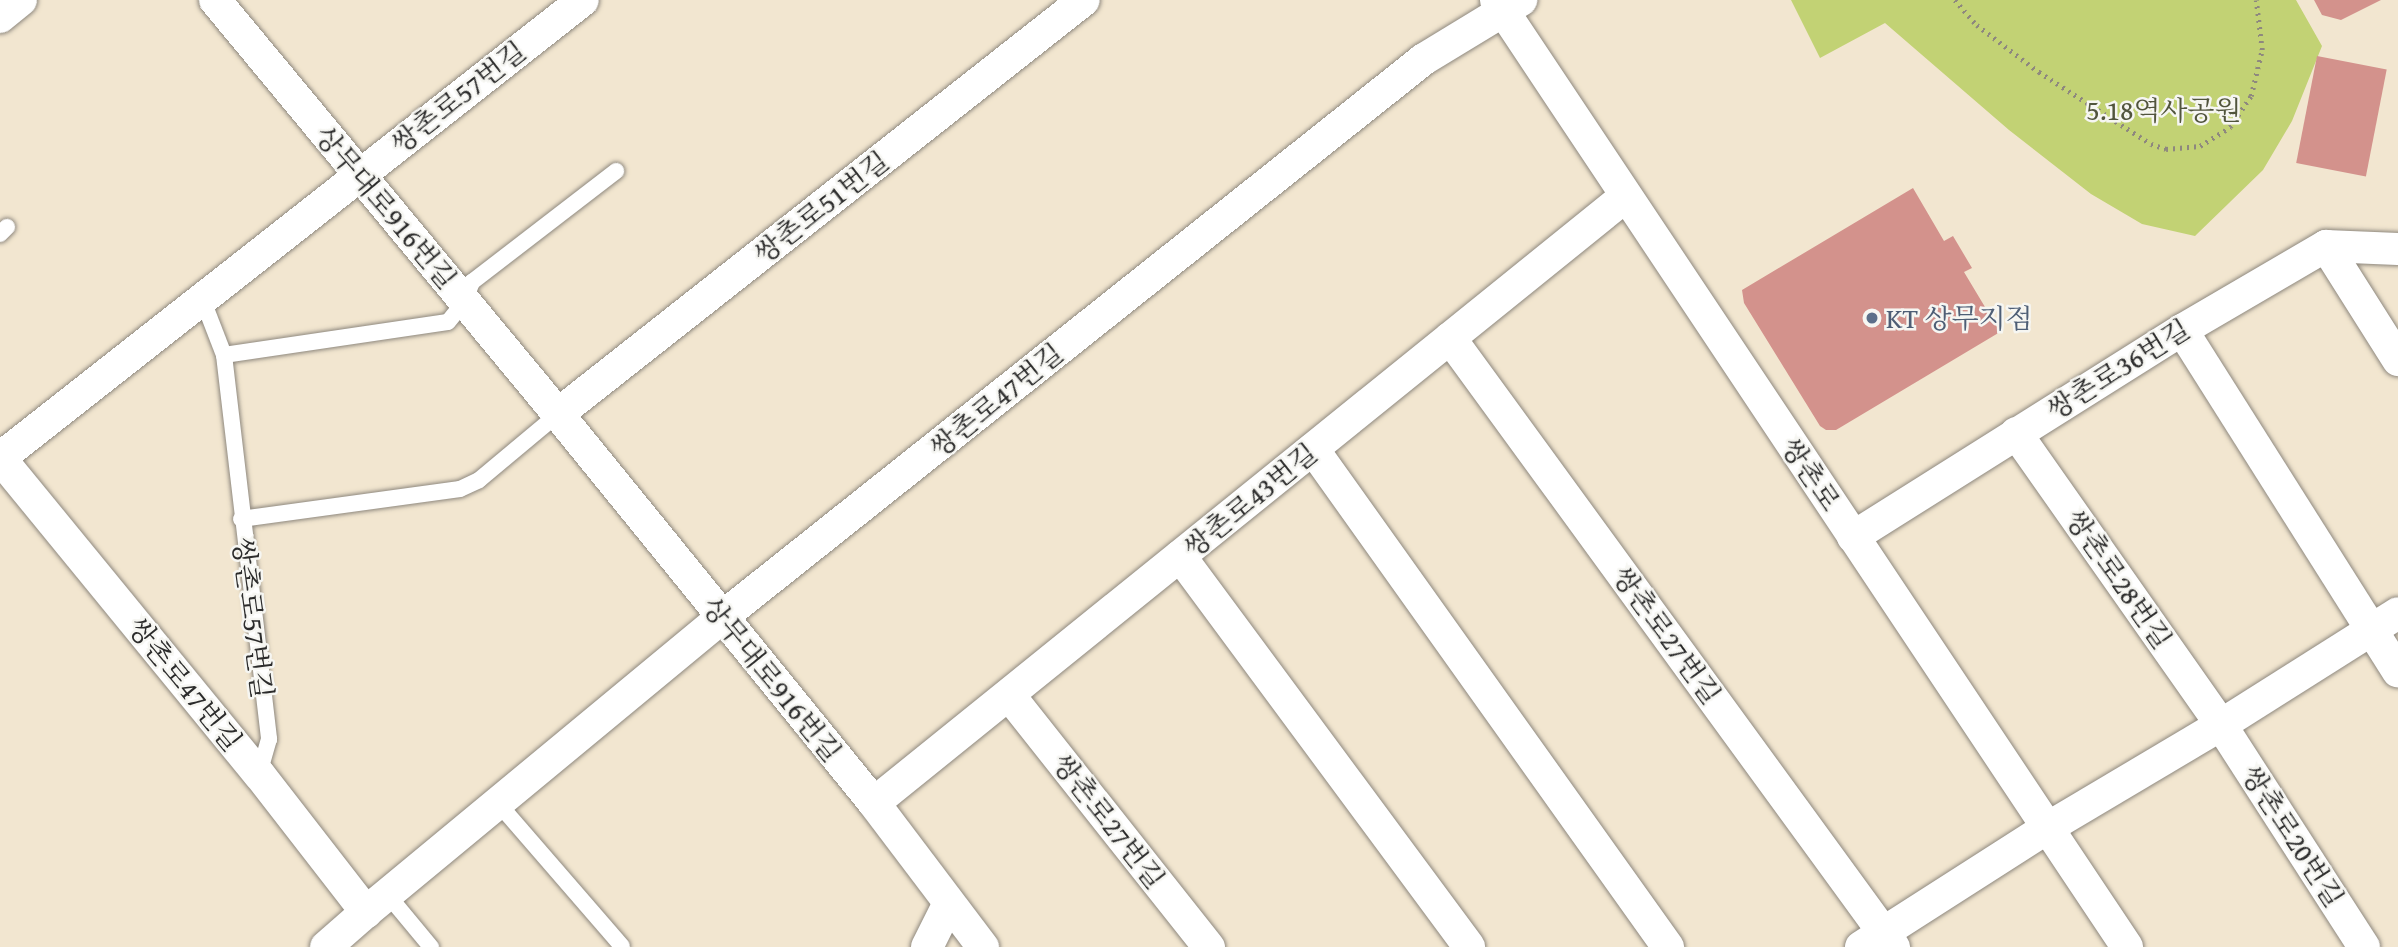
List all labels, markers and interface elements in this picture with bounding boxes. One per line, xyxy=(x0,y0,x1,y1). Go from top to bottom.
street label: 쌍촌로57번길 xyxy=(384,34,532,160)
park label: 5.18역사공원 xyxy=(2086,93,2242,127)
street label: 상무대로916번길 xyxy=(308,119,464,295)
street label: 쌍촌로51번길 xyxy=(747,144,895,270)
place label: KT 상무지점 xyxy=(1886,301,2033,335)
marker: KT 상무지점 xyxy=(1864,310,1880,326)
street label: 쌍촌로36번길 xyxy=(2040,312,2196,426)
street label: 쌍촌로47번길 xyxy=(922,336,1070,464)
street label: 쌍촌로 xyxy=(1774,431,1848,517)
street label: 쌍촌로43번길 xyxy=(1176,436,1324,564)
street label: 쌍촌로28번길 xyxy=(2059,503,2179,655)
street label: 쌍촌로57번길 xyxy=(226,535,280,701)
street label: 쌍촌로27번길 xyxy=(1606,560,1728,710)
street label: 상무대로916번길 xyxy=(695,590,849,768)
street label: 쌍촌로47번길 xyxy=(121,610,249,758)
street label: 쌍촌로27번길 xyxy=(1046,747,1172,895)
street label: 쌍촌로20번길 xyxy=(2235,759,2351,913)

